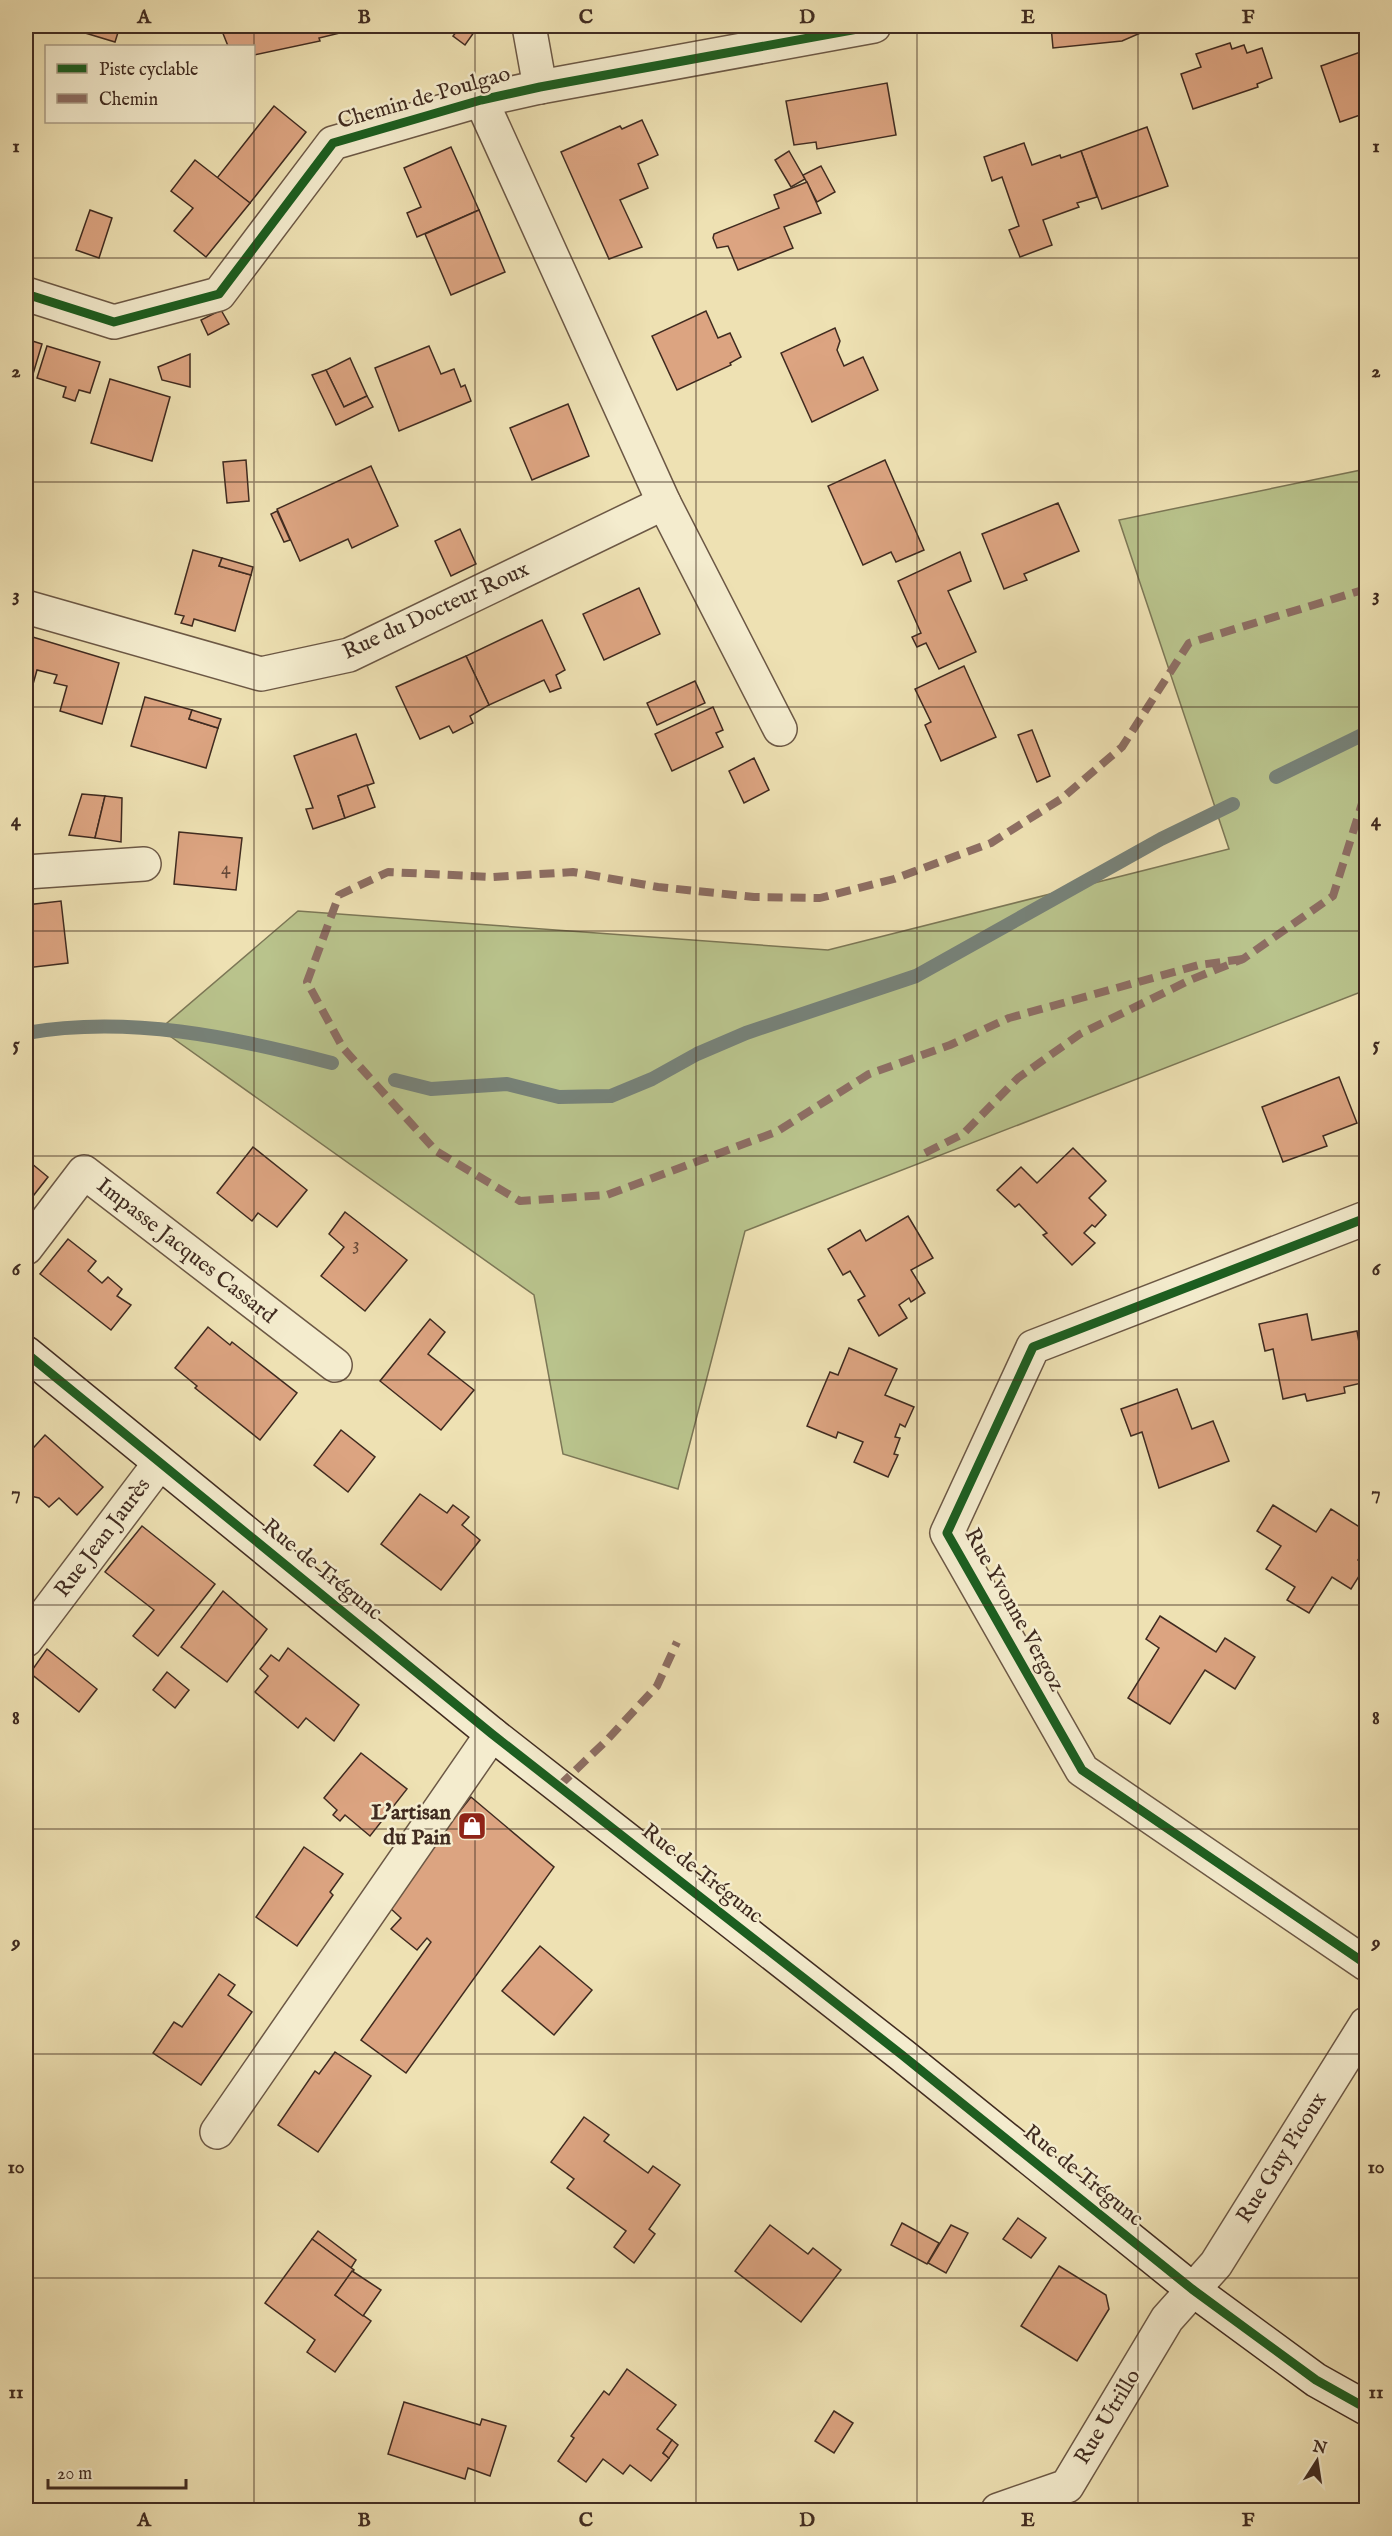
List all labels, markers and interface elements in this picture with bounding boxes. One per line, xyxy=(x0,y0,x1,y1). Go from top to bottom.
text: A xyxy=(136,5,152,30)
text: B xyxy=(357,5,371,30)
text: C xyxy=(579,5,593,30)
text: D xyxy=(799,5,815,30)
text: E xyxy=(1021,5,1035,30)
text: F xyxy=(1242,5,1255,30)
legend xyxy=(45,45,255,123)
text: Piste cyclable xyxy=(99,59,198,82)
street label: Chemin de Poulgao xyxy=(334,60,514,136)
text: Chemin xyxy=(99,89,158,112)
text: 1 xyxy=(12,134,20,159)
text: 1 xyxy=(1372,134,1380,159)
text: 2 xyxy=(11,359,21,384)
text: 2 xyxy=(1371,359,1381,384)
street label: Rue du Docteur Roux xyxy=(338,555,534,666)
text: 3 xyxy=(12,583,20,608)
text: 3 xyxy=(1372,583,1380,608)
text: 4 xyxy=(11,808,22,833)
text: 4 xyxy=(1371,808,1382,833)
house number: 4 xyxy=(221,856,231,881)
text: 5 xyxy=(12,1032,20,1057)
text: 5 xyxy=(1372,1032,1380,1057)
street label: Impasse Jacques Cassard xyxy=(90,1172,282,1330)
house number: 3 xyxy=(352,1232,360,1257)
text: 6 xyxy=(12,1257,22,1282)
text: 6 xyxy=(1372,1257,1382,1282)
street label: Rue Jean Jaurès xyxy=(49,1473,157,1603)
text: 7 xyxy=(11,1481,21,1506)
text: 7 xyxy=(1371,1481,1381,1506)
street label: Rue de Trégunc xyxy=(256,1513,388,1627)
street label: Rue Yvonne Vergoz xyxy=(958,1523,1070,1697)
text: 8 xyxy=(12,1706,20,1731)
text: 8 xyxy=(1372,1706,1380,1731)
place label: L'artisan du Pain xyxy=(371,1799,451,1852)
shop icon: L'artisan du Pain xyxy=(456,1810,488,1842)
street label: Rue de Trégunc xyxy=(636,1818,768,1930)
text: 9 xyxy=(11,1930,21,1955)
text: 9 xyxy=(1371,1930,1381,1955)
street label: Rue Guy Picoux xyxy=(1231,2087,1334,2229)
street label: Rue de Trégunc xyxy=(1017,2119,1149,2233)
text: 10 xyxy=(7,2155,25,2180)
text: 10 xyxy=(1367,2155,1385,2180)
street label: Rue Utrillo xyxy=(1069,2364,1147,2470)
text: 11 xyxy=(9,2380,23,2405)
text: 11 xyxy=(1369,2380,1383,2405)
north arrow xyxy=(1287,2431,1347,2491)
text: N xyxy=(1310,2437,1329,2460)
scale bar xyxy=(48,2452,186,2490)
text: 20 m xyxy=(57,2463,92,2486)
text: A xyxy=(136,2508,152,2533)
text: B xyxy=(357,2508,371,2533)
text: C xyxy=(579,2508,593,2533)
text: D xyxy=(799,2508,815,2533)
text: E xyxy=(1021,2508,1035,2533)
text: F xyxy=(1242,2508,1255,2533)

